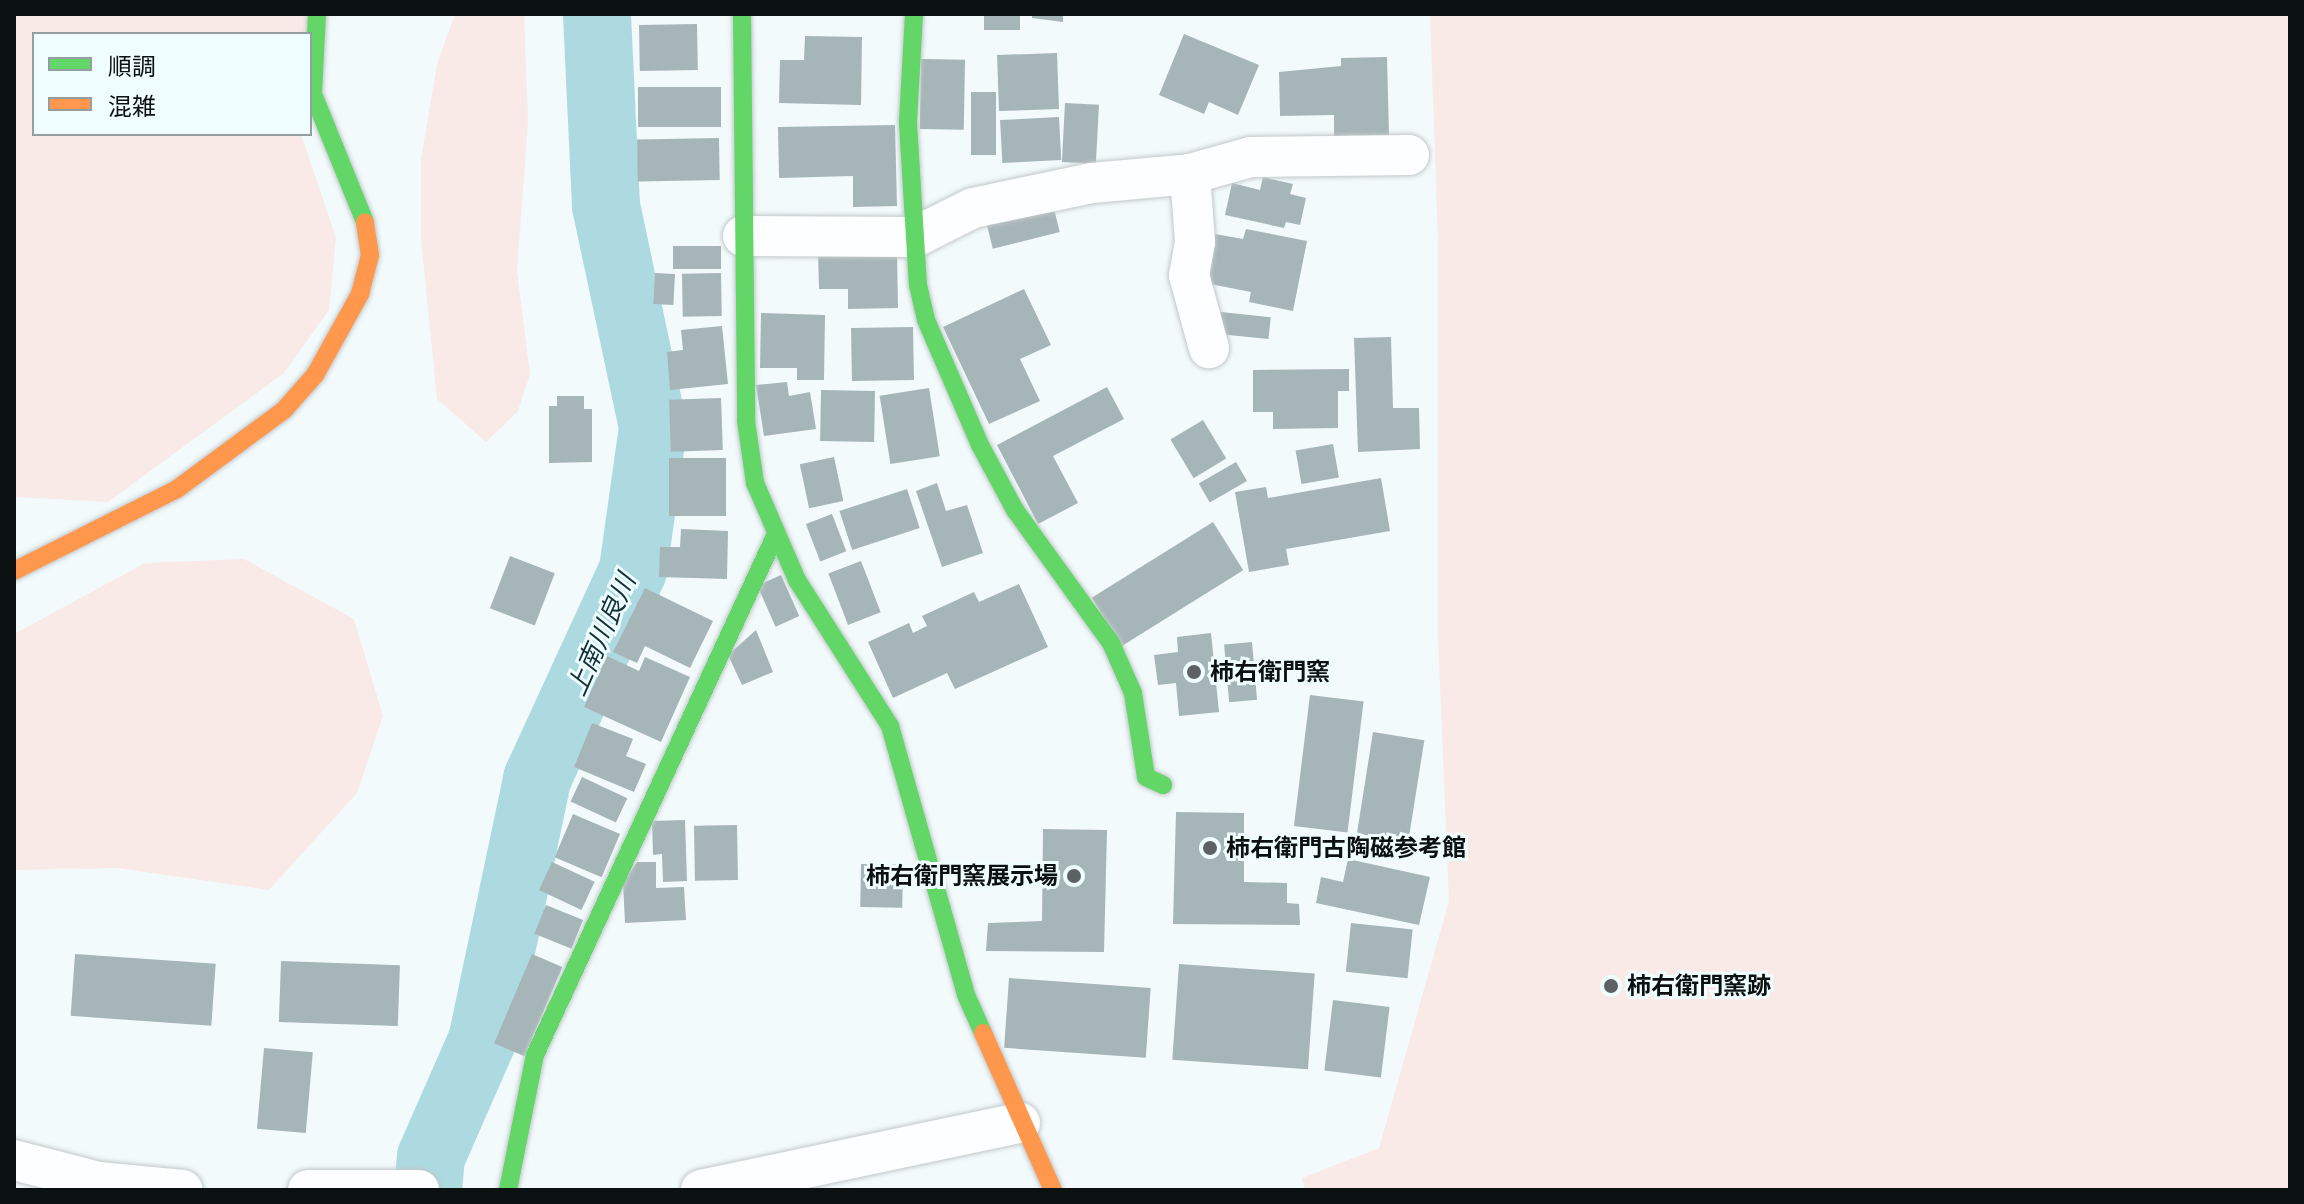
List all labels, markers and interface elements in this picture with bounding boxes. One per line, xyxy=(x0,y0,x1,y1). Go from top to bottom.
legend xyxy=(32,32,312,136)
text: 順調 xyxy=(108,53,156,80)
text: 混雑 xyxy=(108,93,156,120)
water label: 上南川良川 xyxy=(561,569,643,701)
place label: 柿右衛門窯 xyxy=(1210,658,1330,686)
marker: 柿右衛門窯 xyxy=(1185,663,1203,681)
place label: 柿右衛門古陶磁参考館 xyxy=(1226,834,1466,862)
marker: 柿右衛門古陶磁参考館 xyxy=(1201,839,1219,857)
place label: 柿右衛門窯展示場 xyxy=(866,862,1058,890)
marker: 柿右衛門窯展示場 xyxy=(1065,867,1083,885)
place label: 柿右衛門窯跡 xyxy=(1627,972,1771,1000)
marker: 柿右衛門窯跡 xyxy=(1602,977,1620,995)

